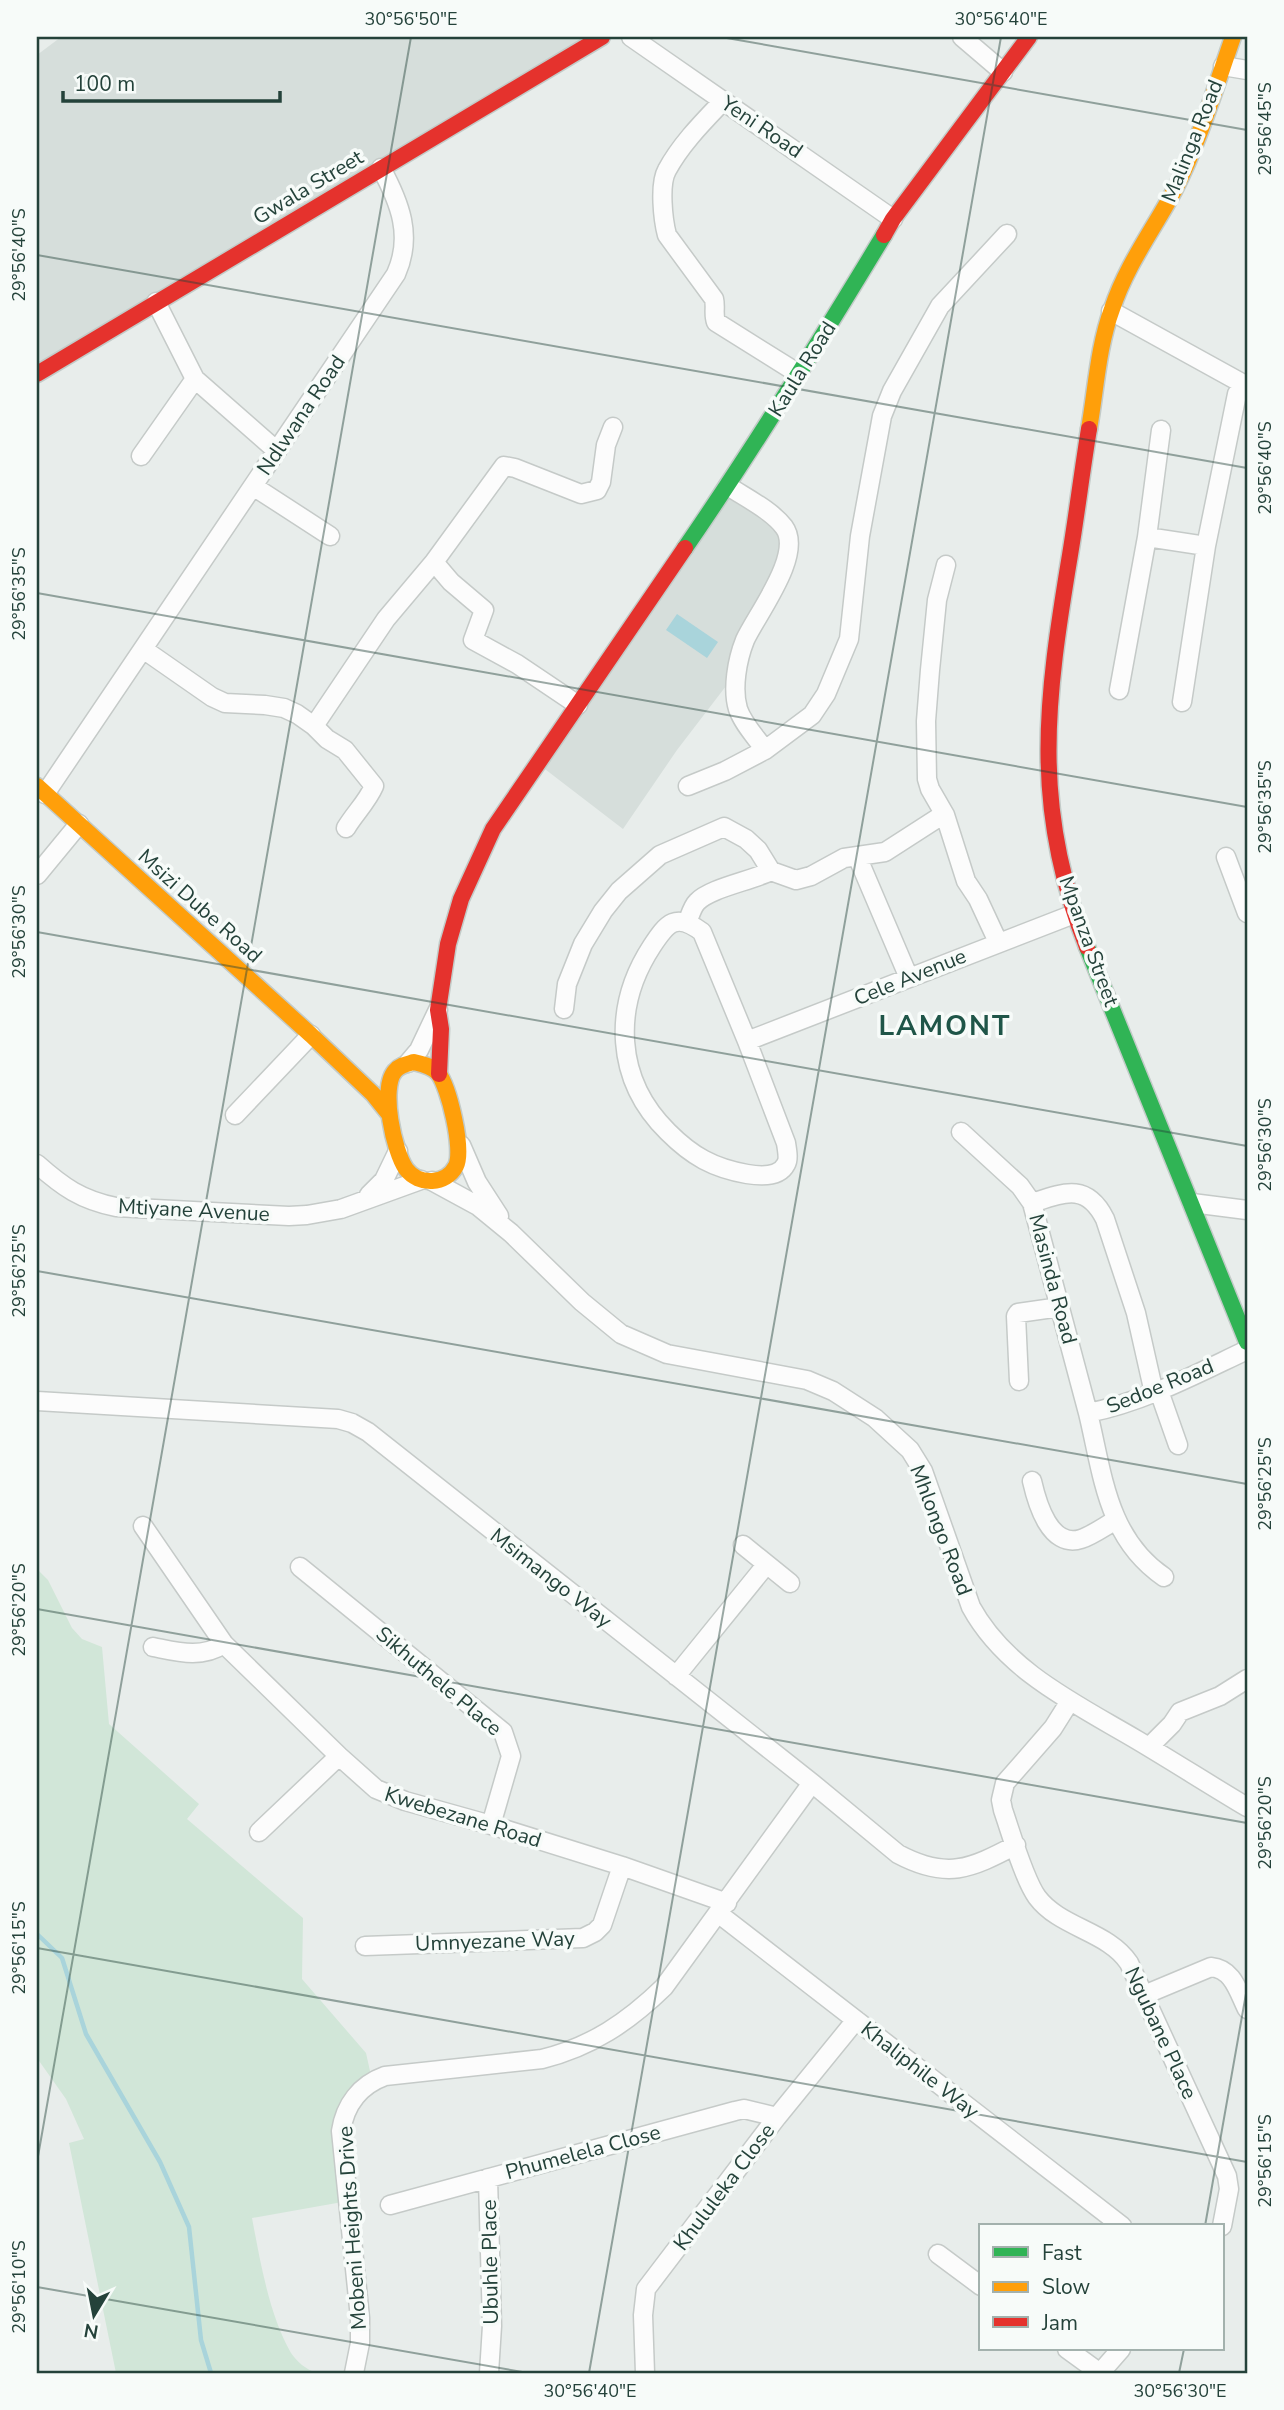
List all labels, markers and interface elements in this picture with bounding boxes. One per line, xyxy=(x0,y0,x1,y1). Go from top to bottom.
text: 30°56'50"E xyxy=(365,7,458,31)
text: 30°56'40"E xyxy=(955,7,1048,31)
scale bar xyxy=(63,60,280,104)
text: 100 m xyxy=(74,70,135,98)
street label: Malinga Road xyxy=(1155,76,1229,206)
text: 29°56'45"S xyxy=(1253,82,1277,176)
street label: Yeni Road xyxy=(715,89,808,165)
street label: Gwala Street xyxy=(248,143,369,231)
text: 29°56'40"S xyxy=(7,208,31,302)
street label: Kaula Road xyxy=(762,316,842,422)
street label: Ndlwana Road xyxy=(250,349,352,481)
text: 29°56'40"S xyxy=(1253,421,1277,515)
text: 29°56'35"S xyxy=(7,547,31,641)
text: 29°56'35"S xyxy=(1253,760,1277,854)
street label: Msizi Dube Road xyxy=(132,843,268,969)
street label: Mpanza Street xyxy=(1052,872,1126,1011)
text: 29°56'30"S xyxy=(7,885,31,979)
street label: Cele Avenue xyxy=(850,942,970,1012)
district label: LAMONT xyxy=(879,1007,1011,1045)
text: 29°56'30"S xyxy=(1253,1098,1277,1192)
street label: Mtiyane Avenue xyxy=(117,1192,271,1228)
street label: Masinda Road xyxy=(1022,1211,1084,1347)
text: 29°56'25"S xyxy=(7,1224,31,1318)
street label: Sedoe Road xyxy=(1102,1352,1218,1420)
text: 29°56'25"S xyxy=(1253,1437,1277,1531)
street label: Mhlongo Road xyxy=(903,1461,979,1599)
street label: Msimango Way xyxy=(484,1522,618,1634)
text: 29°56'20"S xyxy=(7,1563,31,1657)
street label: Sikhuthele Place xyxy=(370,1620,508,1742)
text: 29°56'20"S xyxy=(1253,1776,1277,1870)
street label: Kwebezane Road xyxy=(381,1780,545,1854)
text: 29°56'15"S xyxy=(7,1901,31,1995)
street label: Umnyezane Way xyxy=(415,1924,576,1958)
street label: Ngubane Place xyxy=(1118,1962,1204,2104)
street label: Khaliphile Way xyxy=(855,2015,985,2125)
text: 29°56'15"S xyxy=(1253,2114,1277,2208)
street label: Phumelela Close xyxy=(502,2118,664,2186)
street label: Khululeka Close xyxy=(667,2118,781,2256)
street label: Mobeni Heights Drive xyxy=(331,2125,373,2331)
street label: Ubuhle Place xyxy=(475,2199,505,2325)
legend xyxy=(979,2224,1224,2350)
text: Fast xyxy=(1042,2239,1082,2267)
text: 29°56'10"S xyxy=(7,2240,31,2334)
text: Slow xyxy=(1042,2273,1091,2301)
north arrow xyxy=(60,2280,130,2350)
text: Jam xyxy=(1041,2309,1078,2337)
text: N xyxy=(82,2317,100,2345)
text: 30°56'40"E xyxy=(544,2379,637,2403)
text: 30°56'30"E xyxy=(1134,2379,1227,2403)

